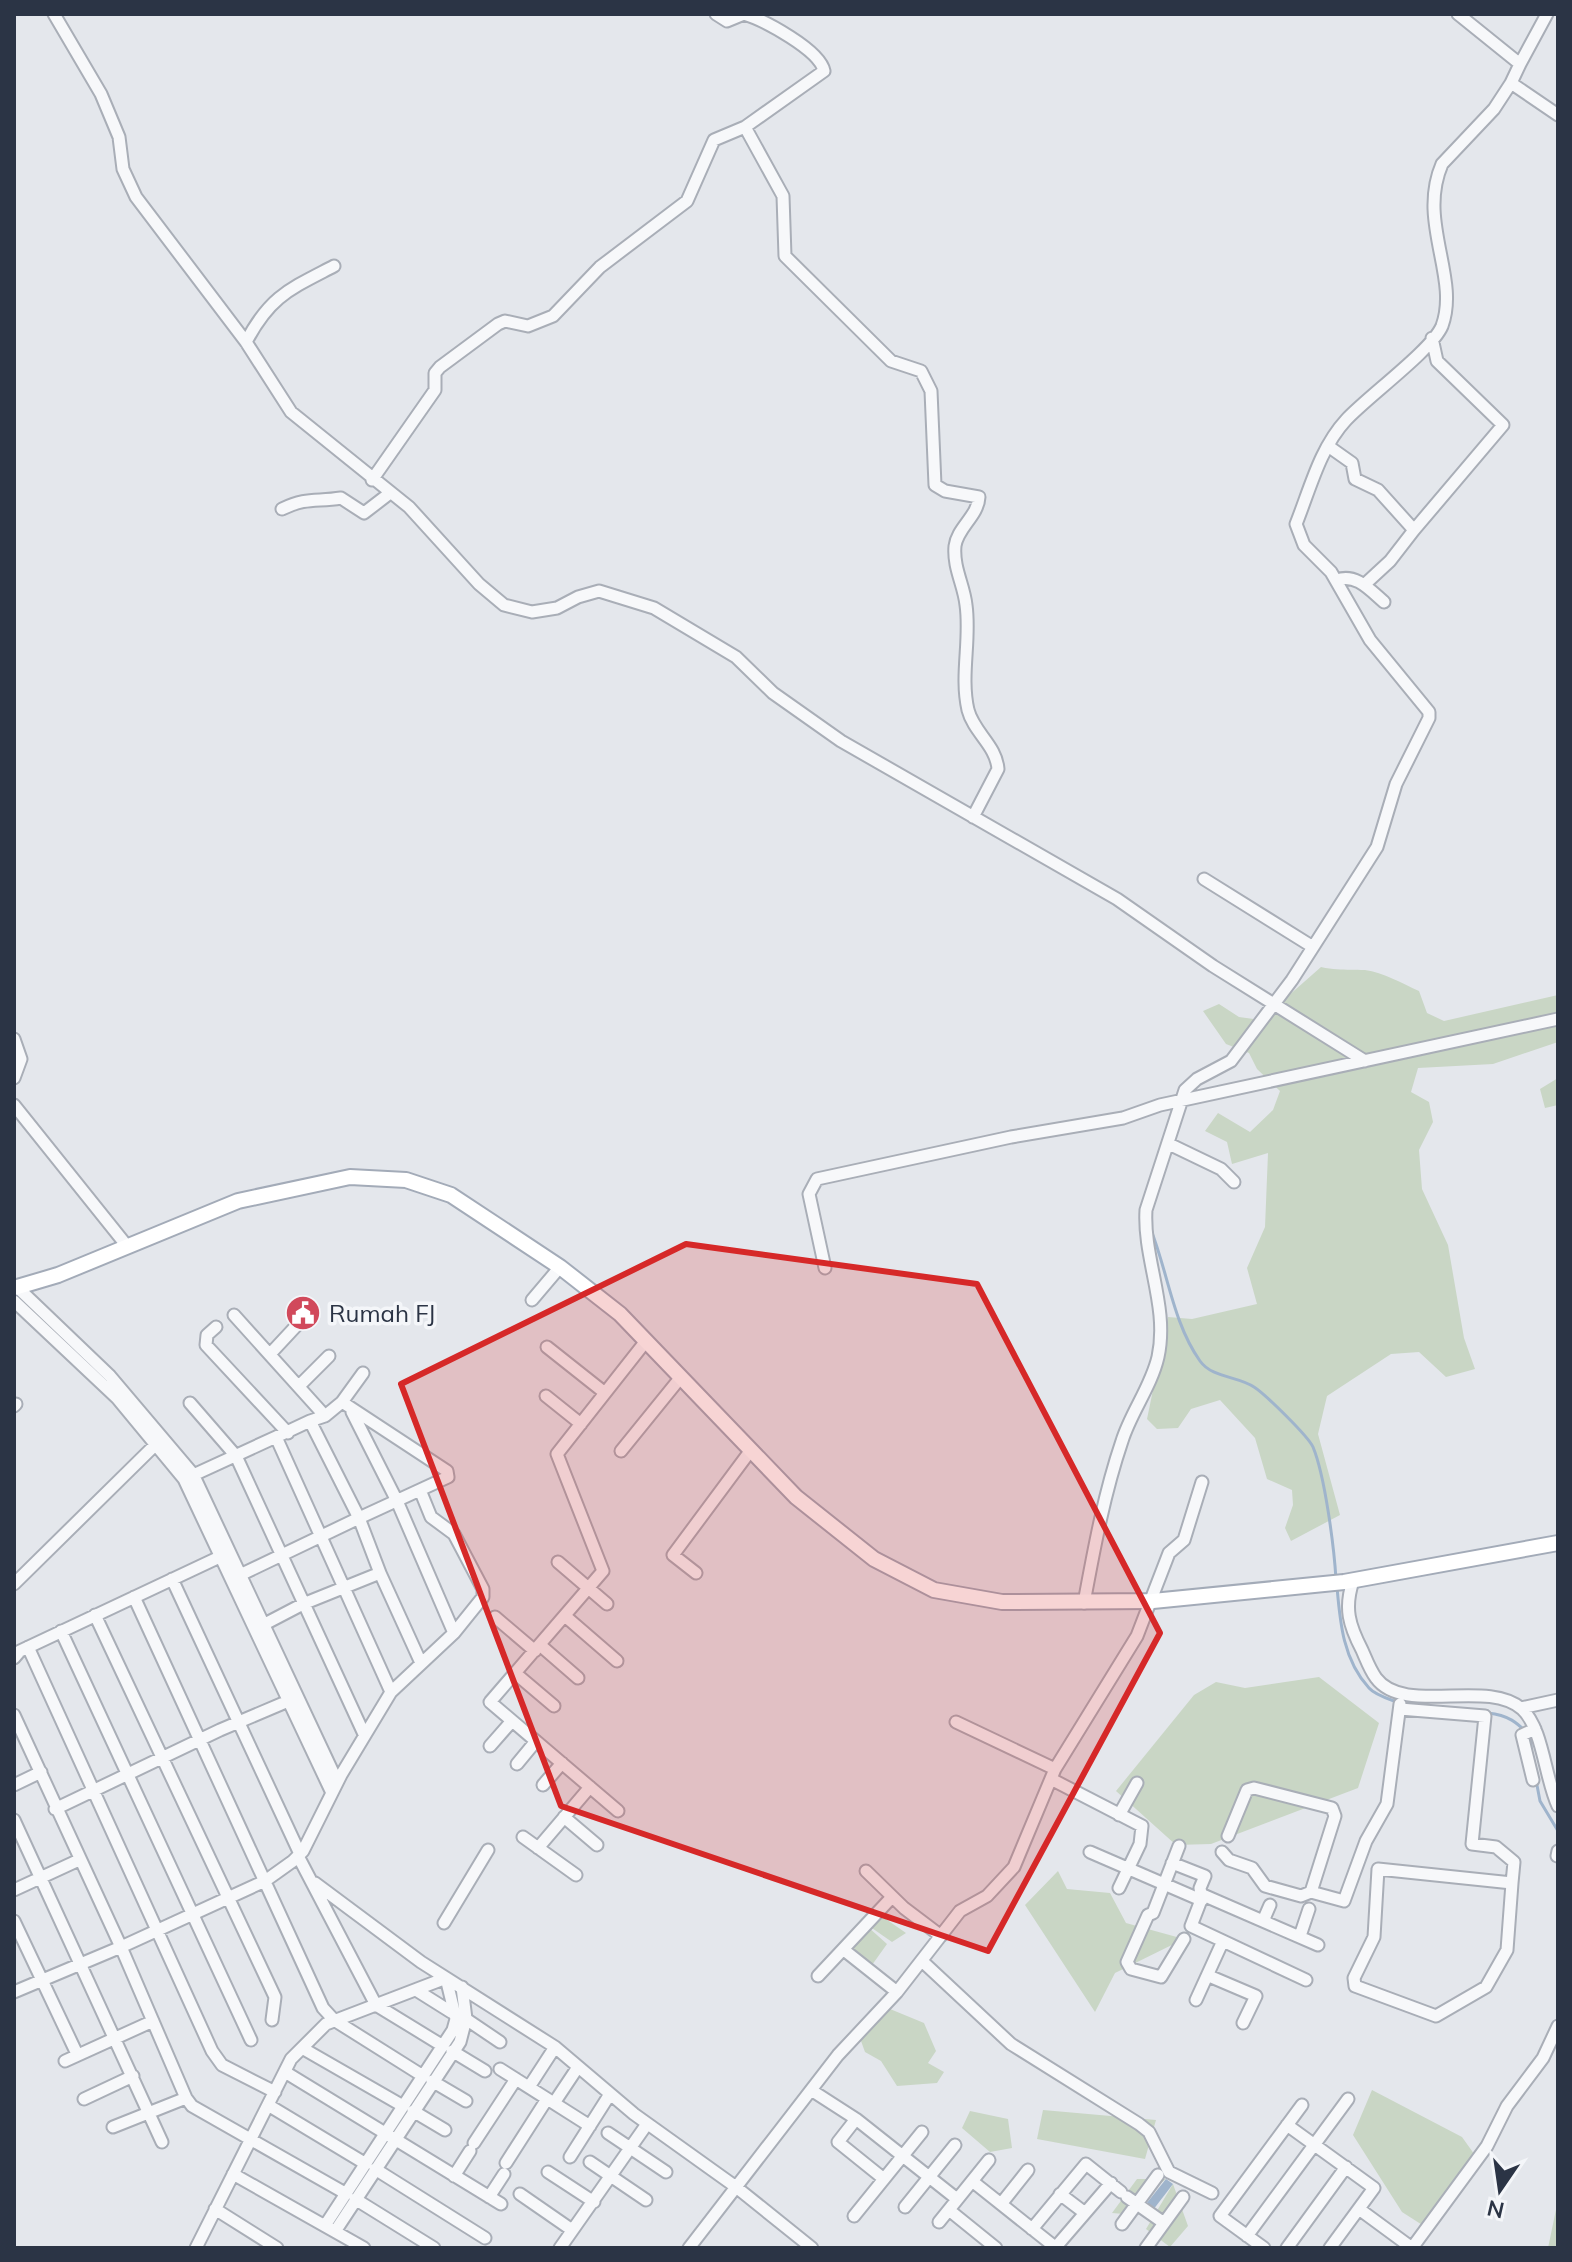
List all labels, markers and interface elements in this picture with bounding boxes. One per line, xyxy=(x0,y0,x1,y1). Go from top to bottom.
public building icon: Rumah FJ xyxy=(284,1294,322,1332)
place label: Rumah FJ xyxy=(329,1298,435,1328)
north arrow xyxy=(1460,2150,1540,2230)
text: N xyxy=(1484,2194,1507,2225)

